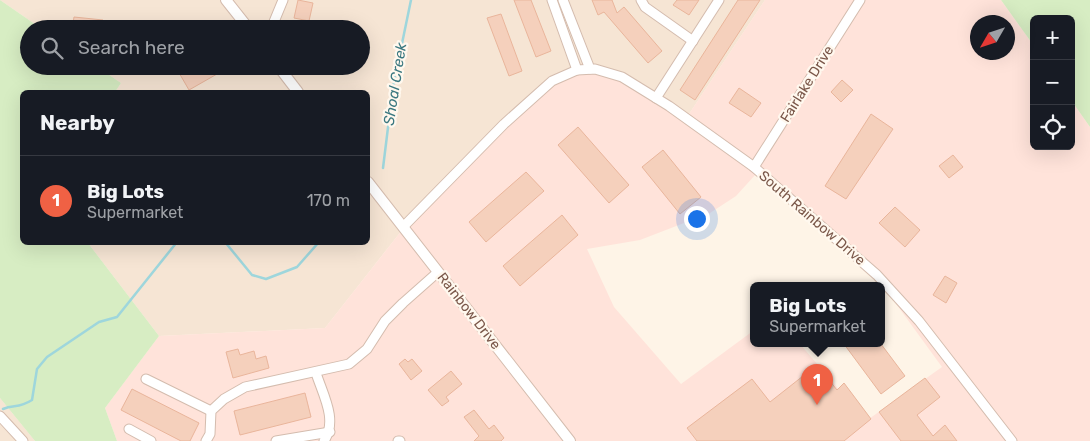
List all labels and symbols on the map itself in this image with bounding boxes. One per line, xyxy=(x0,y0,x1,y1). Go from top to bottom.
north arrow xyxy=(970,15,1015,60)
water label: Shoal Creek xyxy=(380,41,410,127)
street label: Fairlake Drive xyxy=(777,42,837,125)
street label: South Rainbow Drive xyxy=(755,167,869,269)
your location xyxy=(684,206,710,232)
street label: Rainbow Drive xyxy=(434,269,504,353)
pin: 1 xyxy=(801,364,833,405)

